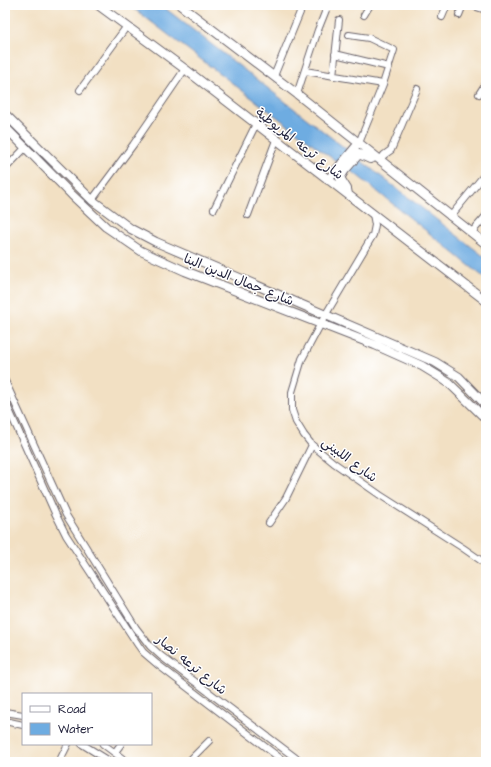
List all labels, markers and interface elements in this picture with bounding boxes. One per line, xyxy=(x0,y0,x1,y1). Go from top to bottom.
street label: شارع ترعه المريوطية xyxy=(252,104,347,184)
street label: شارع جمال الدين البنا xyxy=(181,250,296,310)
street label: شارع اللبيني xyxy=(317,433,381,488)
street label: شارع ترعه نصار xyxy=(151,630,231,699)
legend xyxy=(22,693,152,745)
text: Road xyxy=(58,701,86,718)
text: Water xyxy=(58,721,94,738)

